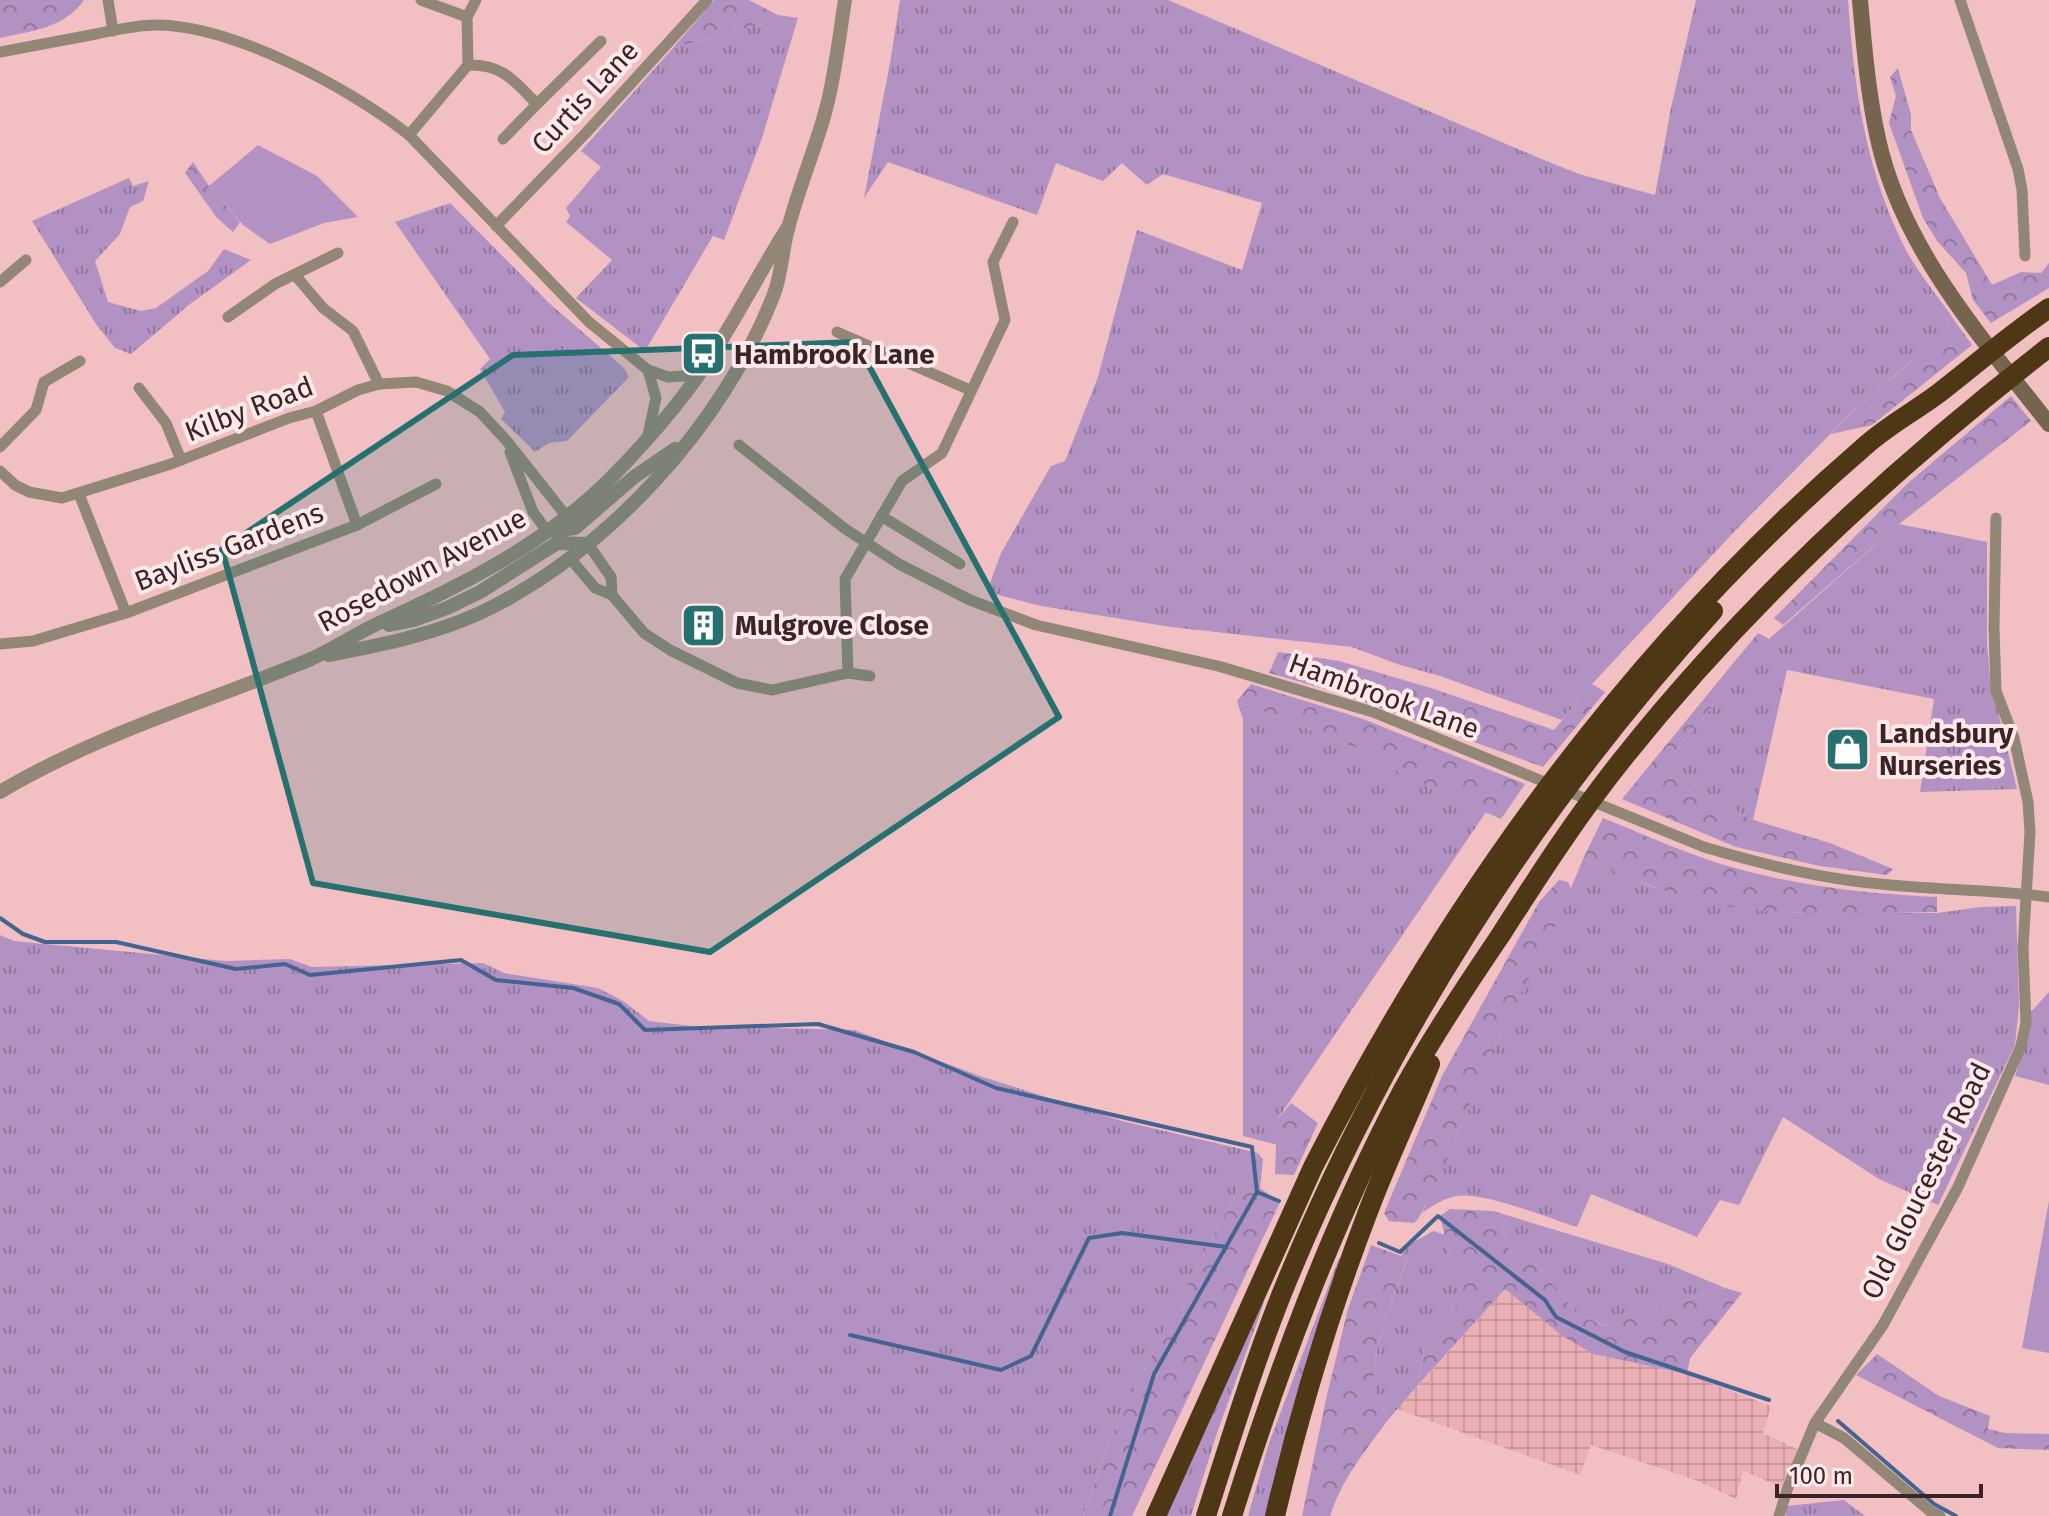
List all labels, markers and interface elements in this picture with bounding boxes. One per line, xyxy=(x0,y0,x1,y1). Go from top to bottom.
street label: Curtis Lane xyxy=(525,34,645,160)
bus stop icon: Hambrook Lane xyxy=(679,330,727,378)
place label: Hambrook Lane xyxy=(734,338,935,371)
street label: Kilby Road xyxy=(180,369,318,449)
street label: Bayliss Gardens xyxy=(130,496,328,598)
street label: Rosedown Avenue xyxy=(312,501,532,639)
building icon: Mulgrove Close xyxy=(680,601,728,649)
place label: Mulgrove Close xyxy=(735,609,929,642)
street label: Hambrook Lane xyxy=(1284,646,1484,746)
place label: Landsbury Nurseries xyxy=(1879,717,2014,782)
shop icon: Landsbury Nurseries xyxy=(1824,725,1872,773)
street label: Old Gloucester Road xyxy=(1854,1057,1998,1305)
scale bar xyxy=(1777,1448,1981,1498)
text: 100 m xyxy=(1789,1462,1853,1490)

